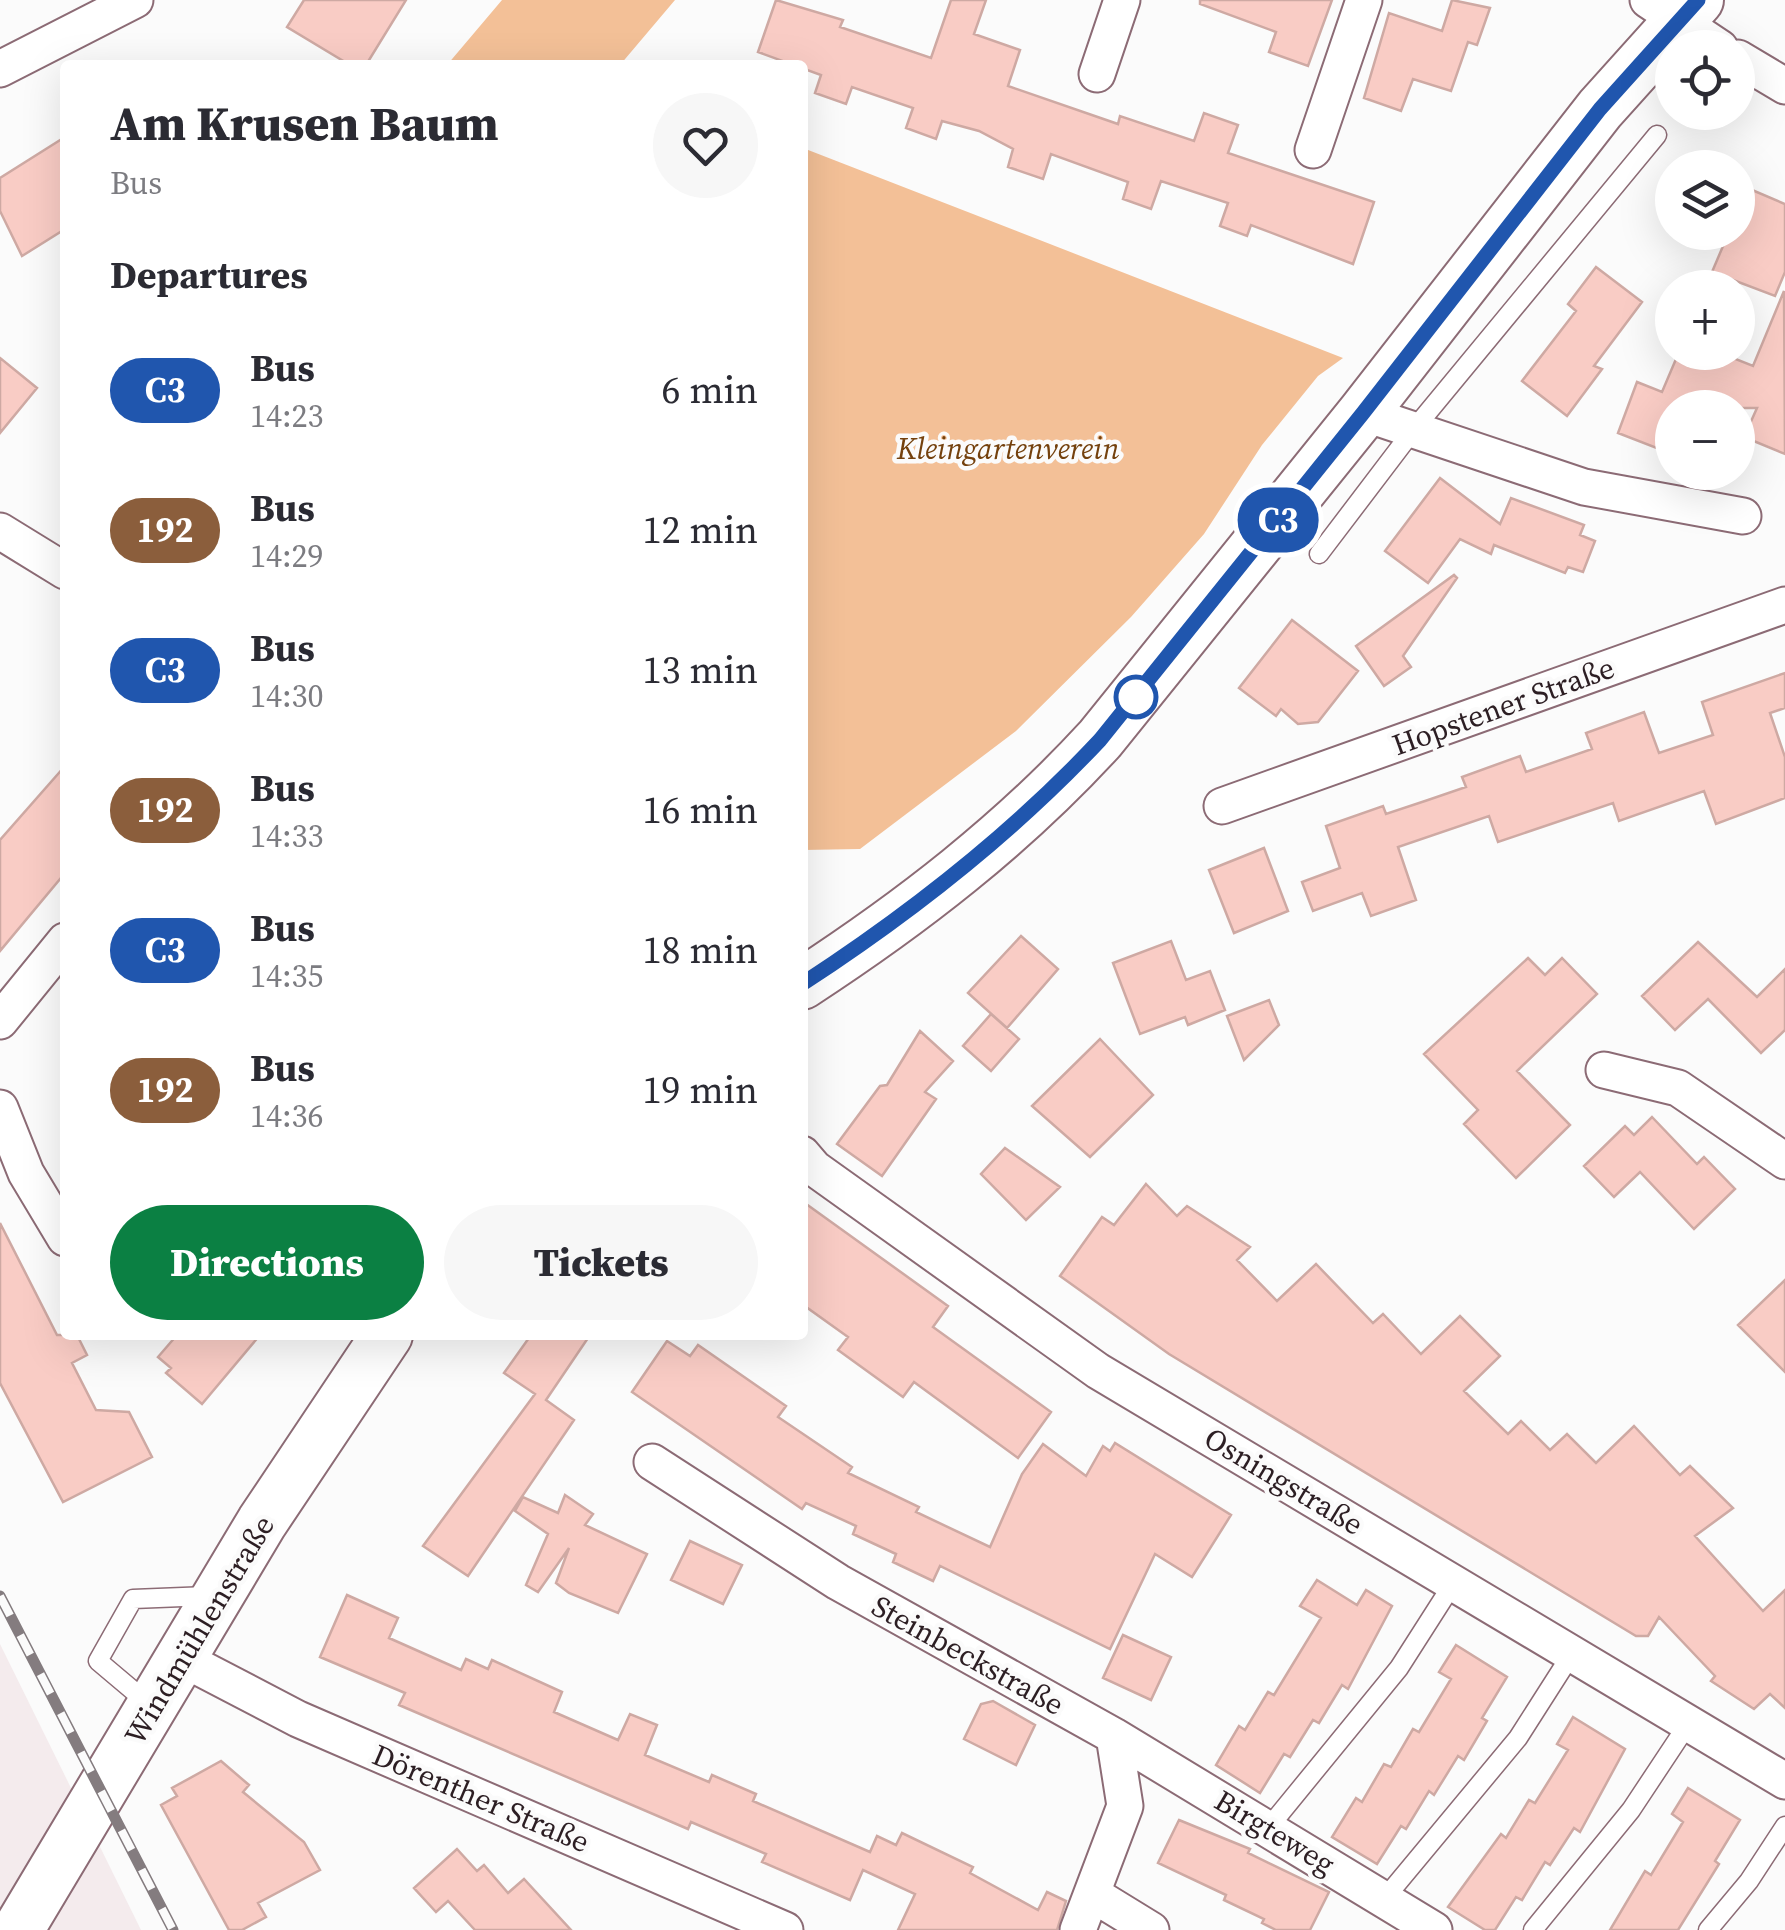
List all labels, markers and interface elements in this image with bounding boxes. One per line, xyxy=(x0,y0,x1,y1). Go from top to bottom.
map controls xyxy=(1655,30,1755,490)
button: locate xyxy=(1655,30,1755,130)
text: Am Krusen Baum xyxy=(110,90,499,156)
button: heart xyxy=(653,93,758,198)
button: layers xyxy=(1655,150,1755,250)
text: Bus xyxy=(110,161,162,205)
text: Departures xyxy=(110,249,308,301)
button: + xyxy=(1655,270,1755,370)
text: Bus xyxy=(250,342,315,394)
text: 6 min xyxy=(662,364,758,416)
text: C3 xyxy=(145,366,185,414)
button: − xyxy=(1655,390,1755,490)
text: 14:23 xyxy=(250,394,324,438)
park label: Kleingartenverein xyxy=(896,428,1119,469)
text: Bus xyxy=(250,482,315,534)
line badge: C3 xyxy=(1233,488,1323,552)
text: C3 xyxy=(1258,496,1298,544)
text: 12 min xyxy=(643,504,758,556)
text: 192 xyxy=(137,506,193,554)
text: 14:29 xyxy=(250,534,324,578)
text: Bus xyxy=(250,622,315,674)
text: 13 min xyxy=(643,644,758,696)
text: C3 xyxy=(145,646,185,694)
street label: Hopstener Straße xyxy=(1386,647,1620,765)
text: 14:30 xyxy=(250,674,324,718)
unlabelled marker xyxy=(1115,676,1157,718)
text: Bus xyxy=(250,762,315,814)
text: 16 min xyxy=(643,784,758,836)
text: 192 xyxy=(137,786,193,834)
text: 14:33 xyxy=(250,814,324,858)
text: Bus xyxy=(250,902,315,954)
text: 18 min xyxy=(643,924,758,976)
text: C3 xyxy=(145,926,185,974)
text: 14:35 xyxy=(250,954,324,998)
text: Bus xyxy=(250,1042,315,1094)
text: 19 min xyxy=(643,1064,758,1116)
text: 192 xyxy=(137,1066,193,1114)
text: 14:36 xyxy=(250,1094,324,1138)
button: Directions xyxy=(110,1205,424,1320)
button: Tickets xyxy=(444,1205,758,1320)
street label: Osningstraße xyxy=(1197,1417,1371,1545)
street label: Windmühlenstraße xyxy=(114,1508,284,1752)
street label: Steinbeckstraße xyxy=(865,1585,1071,1725)
street label: Dörenther Straße xyxy=(366,1734,596,1862)
street label: Birgteweg xyxy=(1207,1780,1343,1884)

